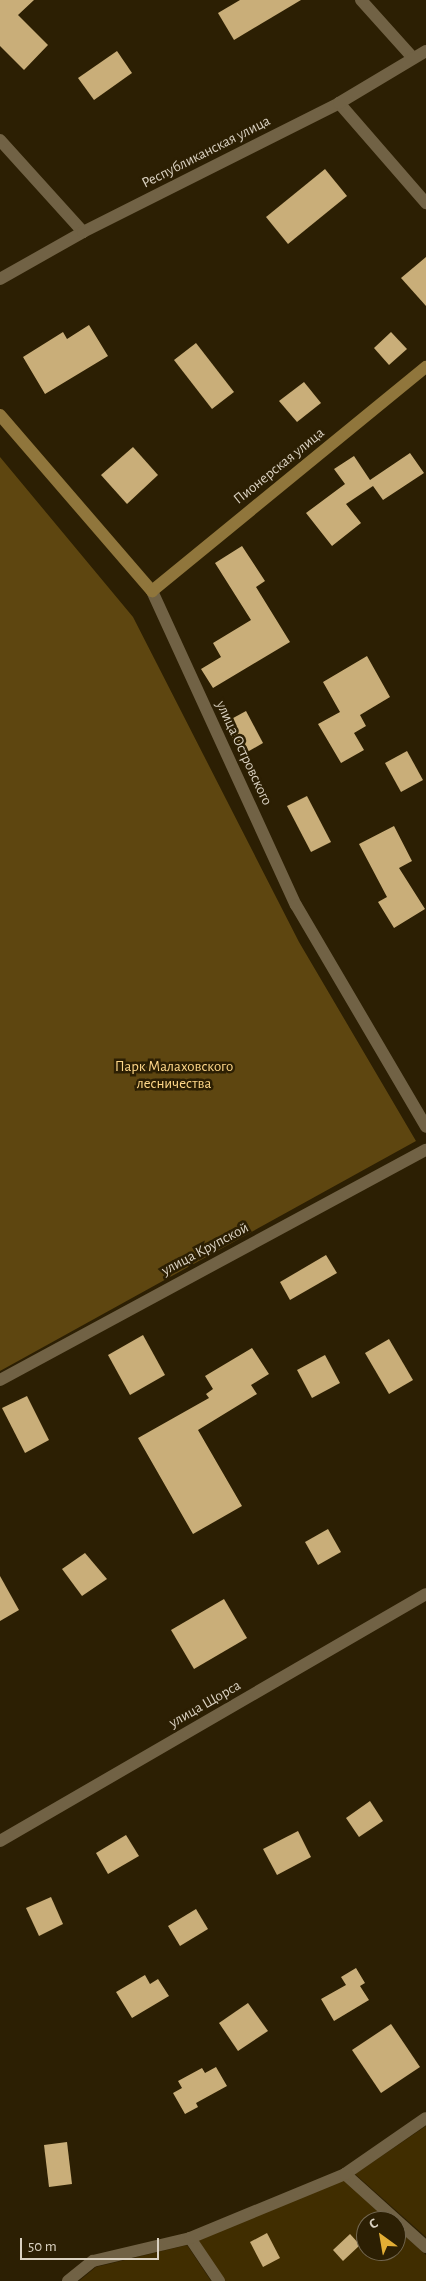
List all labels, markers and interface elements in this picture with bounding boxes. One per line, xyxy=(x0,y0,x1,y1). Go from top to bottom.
street label: Республиканская улица xyxy=(139,112,273,192)
street label: Пионерская улица xyxy=(230,424,328,508)
street label: улица Островского xyxy=(212,698,276,808)
park label: Парк Малаховского лесничества xyxy=(115,1057,233,1092)
street label: улица Крупской xyxy=(158,1219,252,1279)
street label: улица Щорса xyxy=(166,1676,244,1732)
north arrow xyxy=(356,2211,406,2261)
text: С xyxy=(367,2216,381,2232)
scale bar xyxy=(22,2228,161,2260)
text: 50 m xyxy=(28,2239,57,2254)

